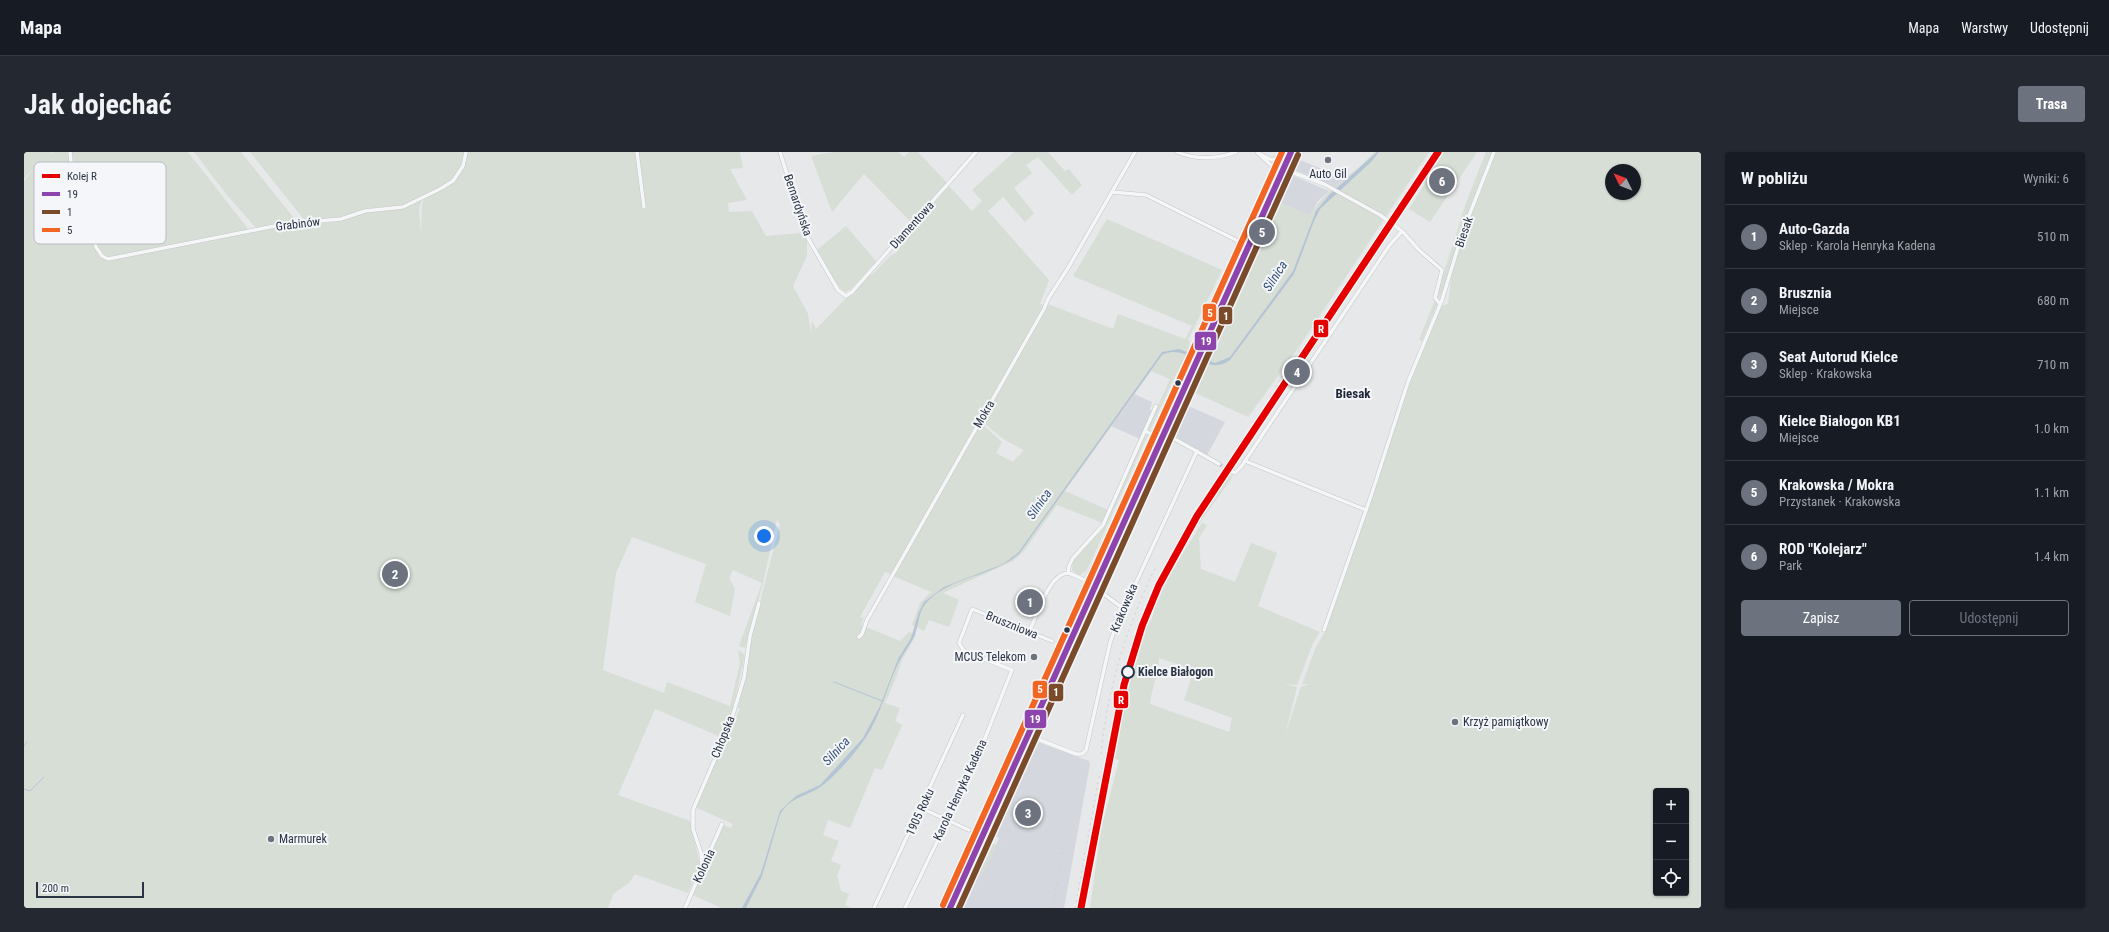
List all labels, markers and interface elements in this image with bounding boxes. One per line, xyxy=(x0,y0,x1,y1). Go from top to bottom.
text: Mapa xyxy=(20,16,62,39)
text: Mapa xyxy=(1908,20,1939,36)
text: Warstwy xyxy=(1961,20,2008,36)
text: Udostępnij xyxy=(2030,20,2089,36)
button: Trasa xyxy=(2018,86,2085,122)
text: Jak dojechać xyxy=(24,88,172,121)
marker: Auto Gil xyxy=(1323,155,1333,165)
legend xyxy=(34,162,166,244)
north arrow xyxy=(1605,164,1641,200)
pin: 6 xyxy=(1429,166,1455,196)
place label: Auto Gil xyxy=(1309,167,1347,181)
text: W pobliżu xyxy=(1741,168,1808,188)
text: Kolej R xyxy=(67,170,97,183)
text: Wyniki: 6 xyxy=(2023,171,2069,186)
street label: Bernardyńska xyxy=(781,172,815,238)
text: 19 xyxy=(67,188,78,201)
street label: Diamentowa xyxy=(887,198,937,252)
text: 1 xyxy=(67,206,72,219)
street label: Grabinów xyxy=(275,214,321,234)
street label: Biesak xyxy=(1452,214,1476,249)
pin: 5 xyxy=(1249,217,1275,247)
text: Auto-Gazda xyxy=(1779,220,1850,238)
text: 5 xyxy=(67,224,72,237)
text: 1 xyxy=(1751,229,1757,244)
text: 510 m xyxy=(2037,229,2069,244)
text: Sklep · Karola Henryka Kadena xyxy=(1779,238,1936,253)
water label: Silnica xyxy=(1260,258,1290,294)
text: Brusznia xyxy=(1779,284,1832,302)
text: 2 xyxy=(1751,293,1757,308)
text: 680 m xyxy=(2037,293,2069,308)
text: Miejsce xyxy=(1779,302,1819,317)
line badge: 5 xyxy=(1202,303,1217,322)
line badge: 1 xyxy=(1218,306,1233,325)
text: 5 xyxy=(1207,307,1213,320)
text: 1 xyxy=(1223,310,1229,323)
line badge: R xyxy=(1313,319,1329,338)
text: R xyxy=(1318,323,1324,336)
line badge: 19 xyxy=(1194,331,1217,351)
text: 19 xyxy=(1200,335,1212,348)
text: Seat Autorud Kielce xyxy=(1779,348,1898,366)
pin: 4 xyxy=(1284,357,1310,387)
text: 3 xyxy=(1751,357,1757,372)
text: 710 m xyxy=(2037,357,2069,372)
text: Sklep · Krakowska xyxy=(1779,366,1872,381)
unlabelled marker xyxy=(1173,378,1183,388)
district label: Biesak xyxy=(1335,386,1371,401)
street label: Mokra xyxy=(971,397,998,430)
text: Kielce Białogon KB1 xyxy=(1779,412,1901,430)
text: 4 xyxy=(1751,421,1757,436)
text: 1.0 km xyxy=(2034,421,2069,436)
text: Miejsce xyxy=(1779,430,1819,445)
text: Krakowska / Mokra xyxy=(1779,476,1894,494)
text: 5 xyxy=(1751,485,1757,500)
text: 1.1 km xyxy=(2034,485,2069,500)
water label: Silnica xyxy=(1023,486,1055,522)
text: Przystanek · Krakowska xyxy=(1779,494,1901,509)
your location xyxy=(754,526,774,546)
text: ROD "Kolejarz" xyxy=(1779,540,1867,558)
text: 6 xyxy=(1751,549,1757,564)
text: 1.4 km xyxy=(2034,549,2069,564)
text: Park xyxy=(1779,558,1802,573)
pin: 2 xyxy=(382,559,408,589)
street label: Krakowska xyxy=(1107,581,1141,634)
pin: 1 xyxy=(1017,587,1043,617)
button: Zapisz xyxy=(1741,600,1901,636)
button: Udostępnij xyxy=(1909,600,2069,636)
street label: Bruszniowa xyxy=(984,608,1040,642)
unlabelled marker xyxy=(1062,625,1072,635)
place label: MCUS Telekom xyxy=(955,650,1026,664)
marker: MCUS Telekom xyxy=(1029,652,1039,662)
marker: Kielce Białogon xyxy=(1121,665,1135,679)
place label: Kielce Białogon xyxy=(1138,665,1213,679)
line badge: 5 xyxy=(1032,680,1048,699)
text: 5 xyxy=(1037,683,1043,696)
line badge: 1 xyxy=(1048,683,1064,702)
text: 1 xyxy=(1053,686,1059,699)
line badge: R xyxy=(1113,690,1129,709)
text: R xyxy=(1118,694,1124,707)
line badge: 19 xyxy=(1024,709,1047,729)
text: 19 xyxy=(1029,713,1041,726)
street label: Chłopska xyxy=(708,714,738,760)
place label: Krzyż pamiątkowy xyxy=(1463,715,1548,729)
marker: Krzyż pamiątkowy xyxy=(1450,717,1460,727)
water label: Silnica xyxy=(819,734,853,768)
street label: Karola Henryka Kadena xyxy=(930,737,990,843)
street label: 1905 Roku xyxy=(903,786,937,838)
map controls xyxy=(1653,788,1689,896)
button: + xyxy=(1653,788,1689,824)
pin: 3 xyxy=(1015,798,1041,828)
button: − xyxy=(1653,824,1689,860)
place label: Marmurek xyxy=(279,832,327,846)
marker: Marmurek xyxy=(266,834,276,844)
street label: Kolonia xyxy=(690,847,718,885)
button: locate xyxy=(1653,860,1689,896)
scale bar xyxy=(36,880,144,899)
text: 200 m xyxy=(42,882,69,895)

